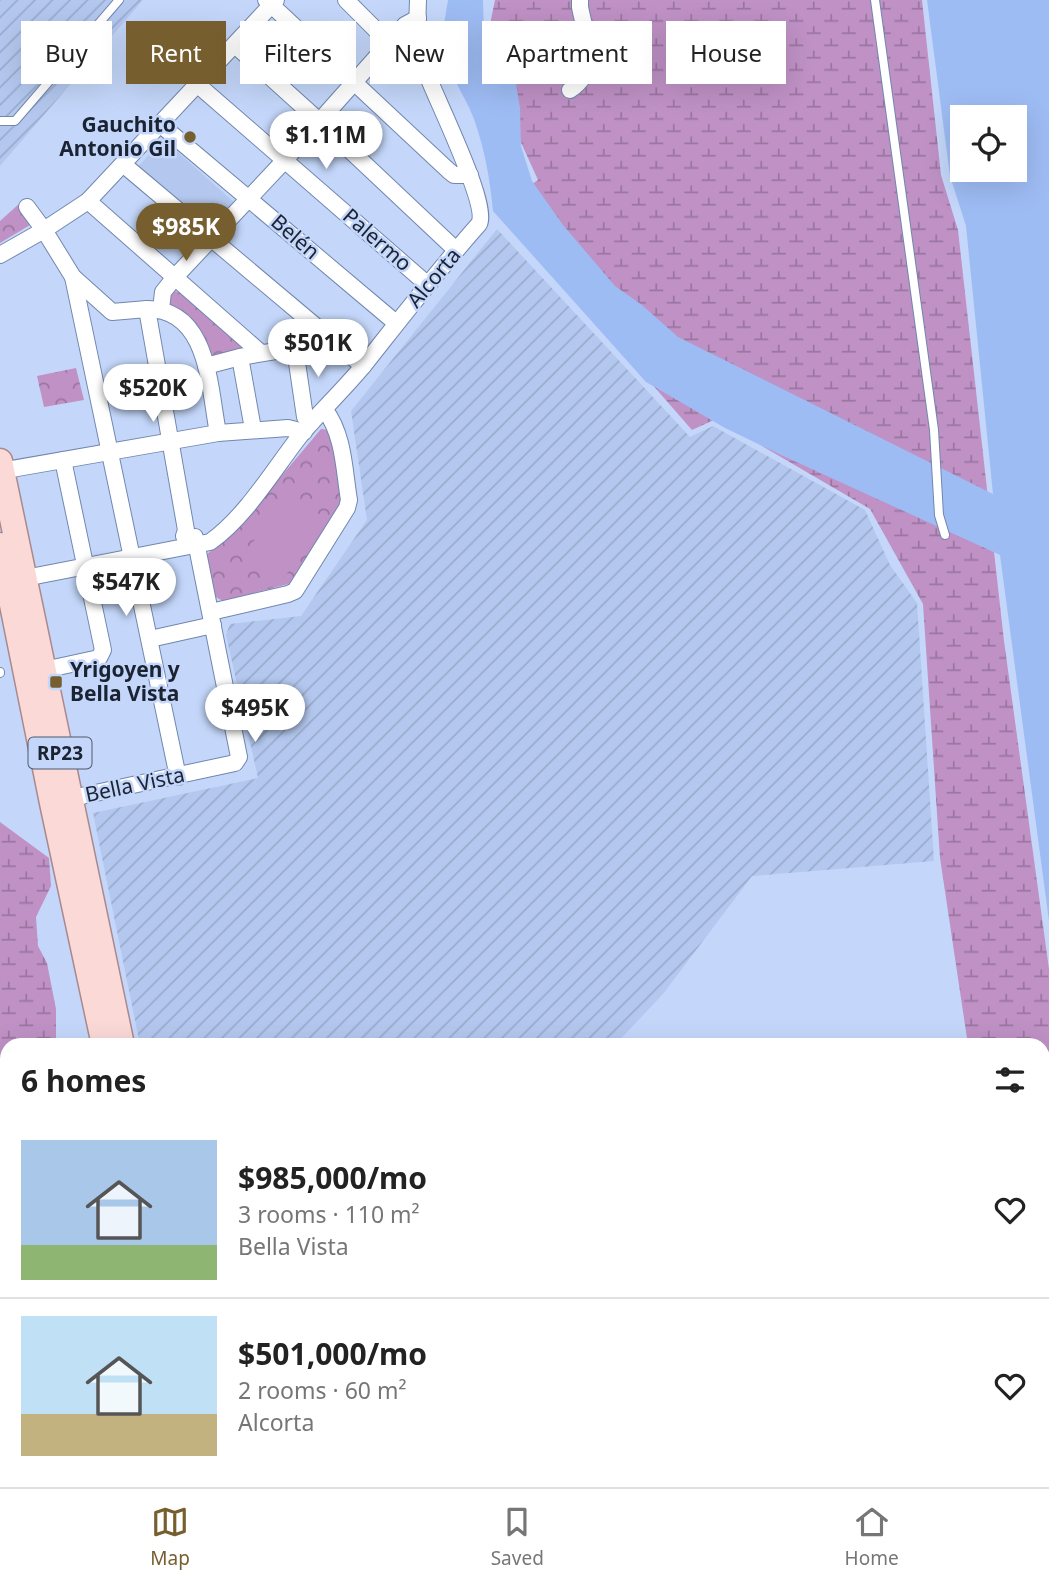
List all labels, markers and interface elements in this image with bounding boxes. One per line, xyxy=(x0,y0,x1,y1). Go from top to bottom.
chip: Buy xyxy=(21,21,112,84)
chip: Rent xyxy=(126,21,226,84)
chip: Filters xyxy=(240,21,356,84)
chip: New xyxy=(370,21,468,84)
chip: Apartment xyxy=(482,21,652,84)
chip: House xyxy=(666,21,786,84)
map controls xyxy=(950,105,1027,182)
button: locate xyxy=(950,105,1027,182)
place label: Gauchito Antonio Gil xyxy=(59,110,176,162)
pin: $1.11M xyxy=(269,111,383,171)
text: $1.11M xyxy=(286,118,366,150)
marker: Gauchito Antonio Gil xyxy=(182,129,198,145)
street label: Palermo xyxy=(337,202,418,277)
pin: $985K xyxy=(137,204,235,263)
street label: Belén xyxy=(265,207,326,265)
text: $985K xyxy=(152,210,220,242)
street label: Alcorta xyxy=(400,242,466,313)
pin: $501K xyxy=(269,320,367,379)
text: $501K xyxy=(284,326,352,358)
pin: $520K xyxy=(104,364,202,424)
text: $520K xyxy=(119,371,187,403)
pin: $547K xyxy=(77,558,175,618)
text: $547K xyxy=(92,565,160,597)
place label: Yrigoyen y Bella Vista xyxy=(70,655,180,707)
marker: Yrigoyen y Bella Vista xyxy=(48,674,64,690)
pin: $495K xyxy=(206,684,304,744)
text: $495K xyxy=(221,691,289,723)
road number: RP23 xyxy=(28,738,92,768)
street label: Bella Vista xyxy=(82,760,187,808)
text: 6 homes xyxy=(21,1060,146,1101)
icon: filters xyxy=(991,1061,1029,1099)
text: $985,000/mo xyxy=(238,1157,427,1198)
icon: home xyxy=(77,1168,161,1252)
icon: heart xyxy=(991,1191,1029,1229)
text: 3 rooms · 110 m² xyxy=(238,1198,420,1230)
text: Bella Vista xyxy=(238,1230,349,1262)
text: $501,000/mo xyxy=(238,1333,427,1374)
icon: home xyxy=(77,1344,161,1428)
icon: heart xyxy=(991,1367,1029,1405)
text: 2 rooms · 60 m² xyxy=(238,1374,407,1406)
text: Alcorta xyxy=(238,1406,314,1438)
tab: Map xyxy=(150,1503,190,1571)
tab: Saved xyxy=(491,1503,544,1571)
tab: Home xyxy=(845,1503,899,1571)

